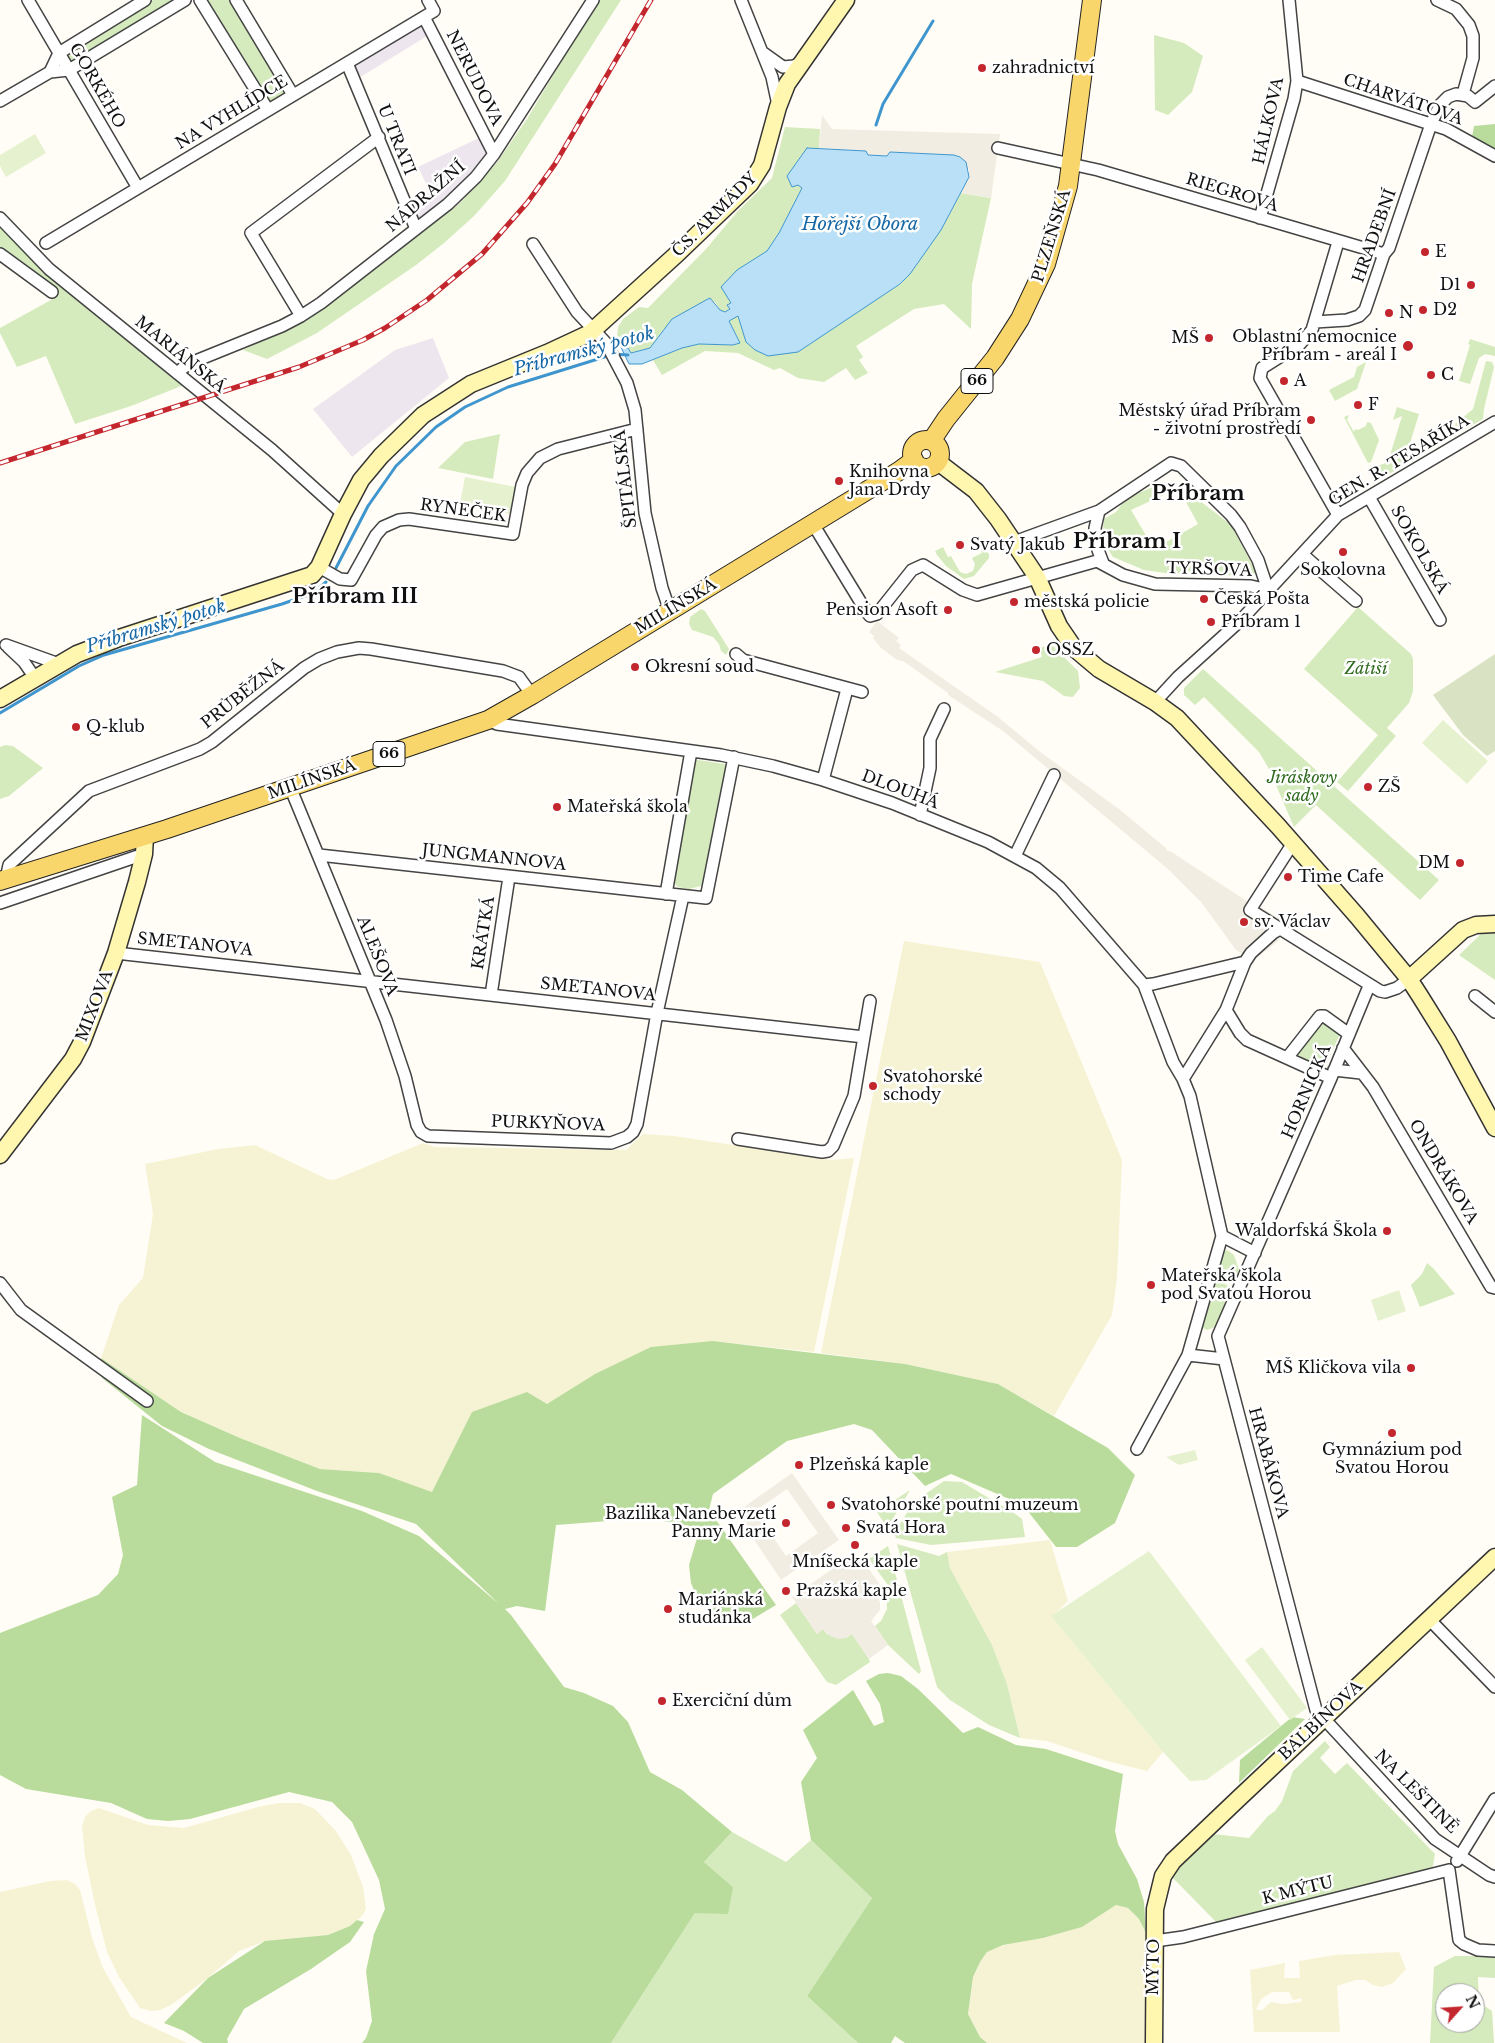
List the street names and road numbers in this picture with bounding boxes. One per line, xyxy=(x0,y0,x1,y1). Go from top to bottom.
street label: NERUDOVA xyxy=(442,27,506,129)
street label: GORKÉHO xyxy=(65,40,129,132)
street label: CHARVÁTOVA xyxy=(1341,71,1465,129)
street label: NA VYHLÍDCE xyxy=(173,72,291,154)
street label: HÁLKOVA xyxy=(1250,76,1288,166)
street label: U TRATI xyxy=(373,102,419,178)
street label: NÁDRAŽNÍ xyxy=(382,157,470,237)
street label: ČS. ARMÁDY xyxy=(669,169,761,261)
street label: RIEGROVA xyxy=(1184,170,1280,216)
street label: HRADEBNÍ xyxy=(1349,186,1401,286)
street label: PLZEŇSKÁ xyxy=(1029,187,1075,285)
street label: MARIÁNSKÁ xyxy=(131,313,229,397)
road number: 66 xyxy=(961,368,993,394)
street label: GEN. R. TESAŘÍKA xyxy=(1325,411,1473,511)
street label: ŠPITÁLSKÁ xyxy=(610,429,642,529)
street label: RYNEČEK xyxy=(419,495,507,527)
street label: SOKOLSKÁ xyxy=(1386,502,1452,598)
street label: TYRŠOVA xyxy=(1166,559,1252,581)
street label: MILÍNSKÁ xyxy=(632,575,720,639)
street label: PRŮBĚŽNÁ xyxy=(198,657,288,733)
road number: 66 xyxy=(373,742,405,766)
street label: MILÍNSKÁ xyxy=(265,756,359,804)
street label: DLOUHÁ xyxy=(859,766,941,814)
street label: JUNGMANNOVA xyxy=(421,841,567,875)
street label: KRÁTKÁ xyxy=(469,895,499,971)
street label: ALEŠOVA xyxy=(352,913,402,999)
street label: SMETANOVA xyxy=(136,929,254,961)
street label: MIXOVA xyxy=(73,968,117,1044)
street label: SMETANOVA xyxy=(539,974,657,1006)
street label: HORNICKÁ xyxy=(1278,1042,1336,1142)
street label: PURKYŇOVA xyxy=(491,1112,605,1136)
street label: ONDRÁKOVA xyxy=(1404,1116,1482,1228)
street label: HRABÁKOVA xyxy=(1244,1405,1292,1521)
street label: BALBÍNOVA xyxy=(1275,1677,1367,1765)
street label: NA LEŠTINĚ xyxy=(1370,1746,1462,1838)
street label: K MÝTU xyxy=(1260,1873,1336,1909)
street label: MÝTO xyxy=(1144,1938,1164,1996)

